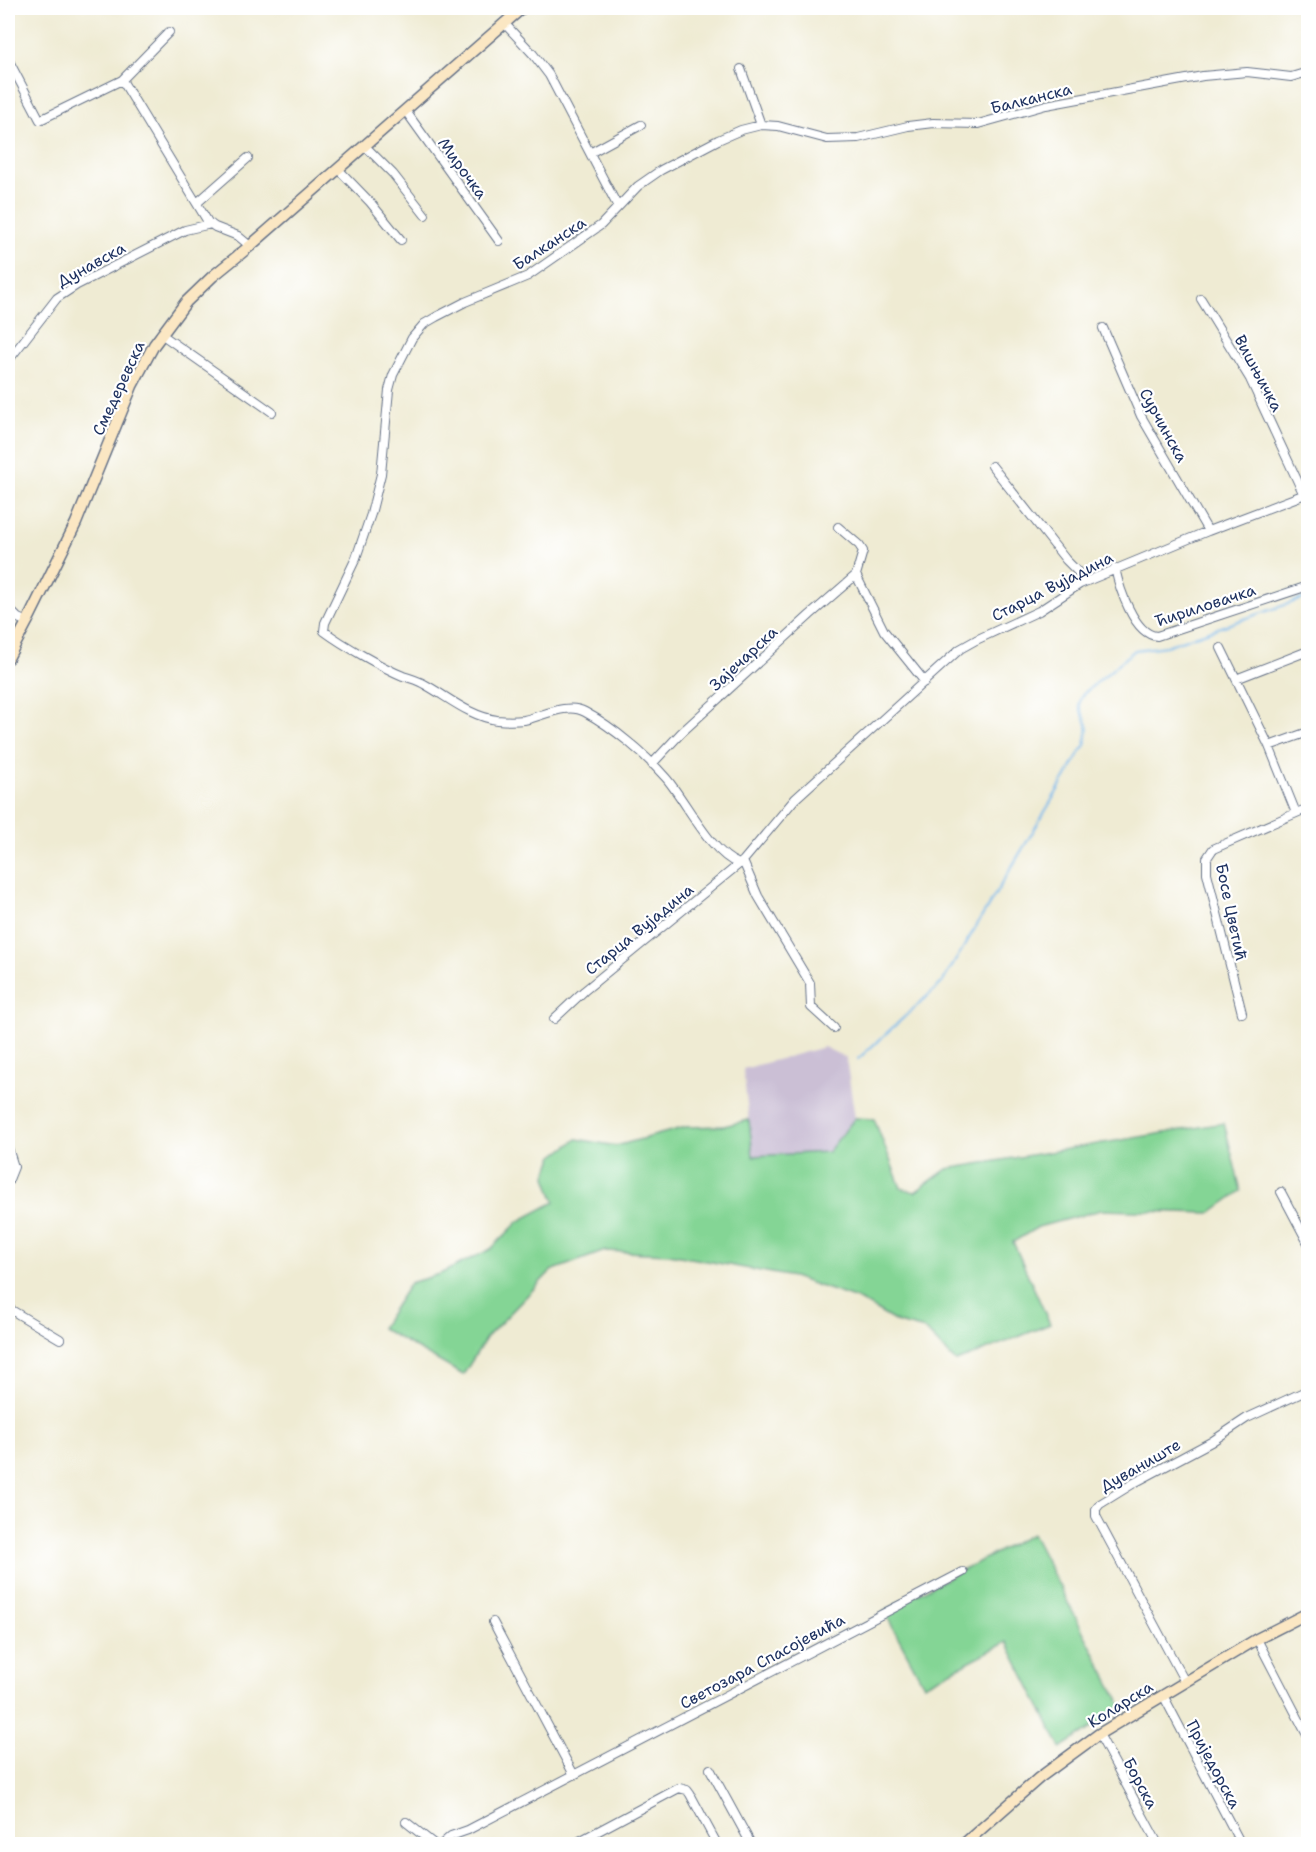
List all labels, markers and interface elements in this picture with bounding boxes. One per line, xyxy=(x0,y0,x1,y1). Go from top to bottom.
street label: Балканска xyxy=(988,78,1074,119)
street label: Мирочка xyxy=(433,133,492,203)
street label: Балканска xyxy=(509,212,590,275)
street label: Дунавска xyxy=(53,237,129,292)
street label: Вишњичка xyxy=(1230,331,1288,415)
street label: Смедеревска xyxy=(87,338,150,439)
street label: Сурчинска xyxy=(1135,384,1193,466)
street label: Старца Вујадина xyxy=(988,547,1117,626)
street label: Ћириловачка xyxy=(1152,579,1258,632)
street label: Зајечарска xyxy=(705,621,782,695)
street label: Босе Цветић xyxy=(1211,861,1252,963)
street label: Старца Вујадина xyxy=(581,879,698,980)
street label: Дуваниште xyxy=(1096,1434,1184,1497)
street label: Светозара Спасојевића xyxy=(676,1609,848,1714)
street label: Коларска xyxy=(1084,1676,1157,1733)
street label: Приједорска xyxy=(1181,1716,1246,1812)
street label: Борска xyxy=(1118,1754,1163,1813)

